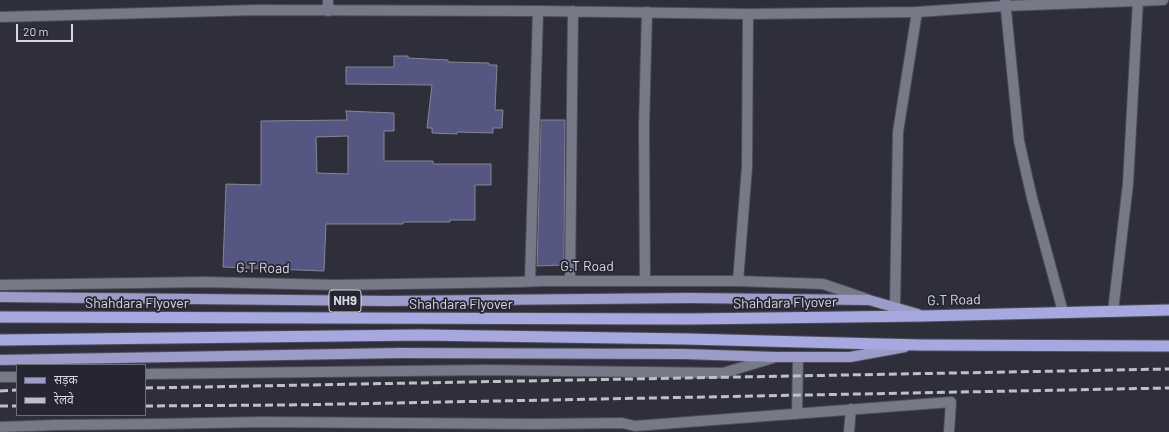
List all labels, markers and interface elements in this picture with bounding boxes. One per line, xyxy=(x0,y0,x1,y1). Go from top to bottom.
scale bar xyxy=(18,16,75,42)
text: 20 m xyxy=(23,24,49,38)
street label: G.T Road xyxy=(560,258,614,274)
street label: G.T Road xyxy=(236,259,290,277)
road number: NH9 xyxy=(329,290,361,312)
street label: G.T Road xyxy=(927,291,981,309)
street label: Shahdara Flyover xyxy=(733,294,837,312)
street label: Shahdara Flyover xyxy=(85,295,189,311)
street label: Shahdara Flyover xyxy=(409,296,513,312)
legend xyxy=(16,364,146,416)
text: सड़क xyxy=(54,372,78,386)
text: रेलवे xyxy=(54,392,74,406)

